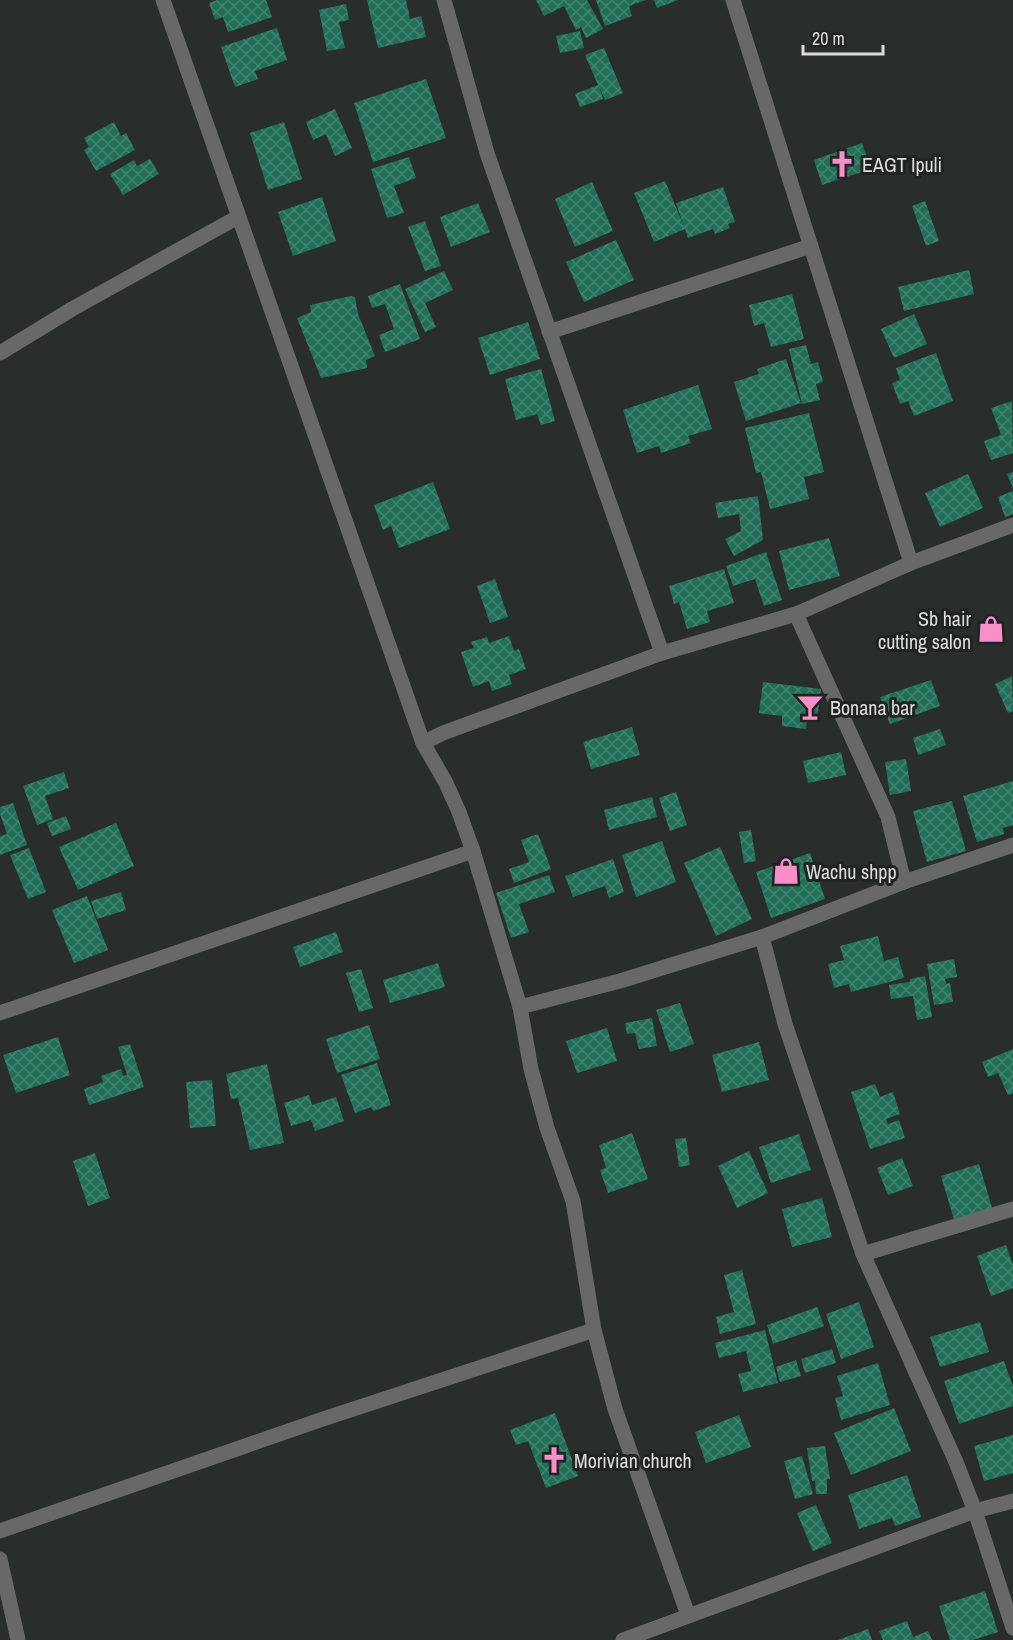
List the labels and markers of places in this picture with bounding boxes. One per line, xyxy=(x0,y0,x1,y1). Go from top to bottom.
church icon: EAGT Ipuli xyxy=(827,149,857,179)
place label: EAGT Ipuli xyxy=(862,151,942,178)
place label: Sb hair cutting salon xyxy=(878,605,972,655)
shop icon: Sb hair cutting salon xyxy=(976,614,1006,644)
bar icon: Bonana bar xyxy=(795,692,825,722)
place label: Bonana bar xyxy=(830,694,915,721)
shop icon: Wachu shpp xyxy=(771,856,801,886)
place label: Wachu shpp xyxy=(806,858,897,885)
church icon: Morivian church xyxy=(539,1445,569,1475)
place label: Morivian church xyxy=(574,1447,692,1474)

